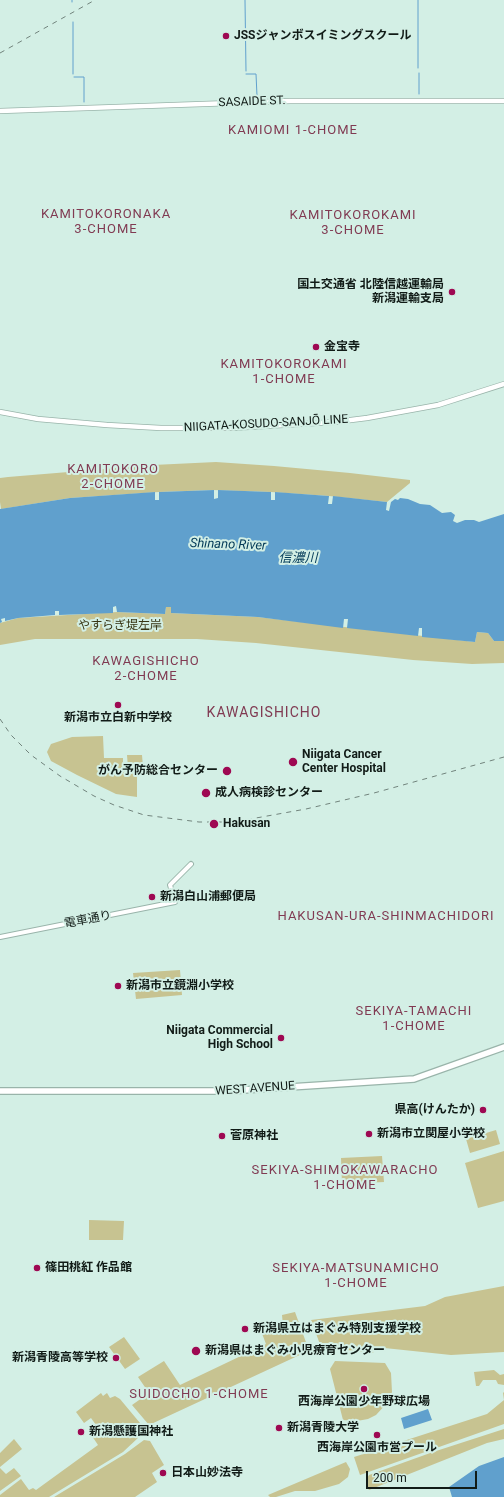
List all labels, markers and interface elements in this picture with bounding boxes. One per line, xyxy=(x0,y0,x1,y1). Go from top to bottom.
place label: JSSジャンボスイミングスクール xyxy=(234,29,411,43)
marker: JSSジャンボスイミングスクール xyxy=(221,31,231,41)
street label: SASAIDE ST. xyxy=(218,94,286,110)
district label: KAMIOMI 1-CHOME xyxy=(228,123,358,139)
district label: KAMITOKORONAKA 3-CHOME xyxy=(41,207,171,238)
district label: KAMITOKOROKAMI 3-CHOME xyxy=(289,208,417,239)
place label: 国土交通省 北陸信越運輸局 新潟運輸支局 xyxy=(297,278,444,306)
marker: 国土交通省 北陸信越運輸局 新潟運輸支局 xyxy=(447,287,457,297)
place label: 金宝寺 xyxy=(324,340,360,354)
marker: 金宝寺 xyxy=(311,342,321,352)
district label: KAMITOKOROKAMI 1-CHOME xyxy=(220,357,348,388)
street label: NIIGATA-KOSUDO-SANJŌ LINE xyxy=(183,413,349,435)
district label: KAMITOKORO 2-CHOME xyxy=(67,462,159,493)
water label: Shinano River xyxy=(190,536,266,554)
water label: 信濃川 xyxy=(279,551,317,567)
park label: やすらぎ堤左岸 xyxy=(78,619,162,633)
district label: KAWAGISHICHO 2-CHOME xyxy=(92,654,200,685)
marker: 新潟市立白新中学校 xyxy=(113,700,123,710)
district label: KAWAGISHICHO xyxy=(207,705,321,721)
place label: 新潟市立白新中学校 xyxy=(64,711,172,725)
place label: Niigata Cancer Center Hospital xyxy=(302,748,386,776)
marker: Niigata Cancer Center Hospital xyxy=(287,756,299,768)
place label: がん予防総合センター xyxy=(98,764,218,778)
marker: がん予防総合センター xyxy=(221,765,233,777)
place label: 成人病検診センター xyxy=(215,786,323,800)
marker: 成人病検診センター xyxy=(200,787,212,799)
place label: Hakusan xyxy=(223,817,270,831)
marker: Hakusan xyxy=(208,818,220,830)
place label: 新潟白山浦郵便局 xyxy=(160,890,256,904)
marker: 新潟白山浦郵便局 xyxy=(147,892,157,902)
street label: 電車通り xyxy=(63,908,113,932)
district label: HAKUSAN-URA-SHINMACHIDORI xyxy=(277,909,495,925)
place label: 新潟市立鏡淵小学校 xyxy=(126,979,234,993)
marker: 新潟市立鏡淵小学校 xyxy=(113,981,123,991)
district label: SEKIYA-TAMACHI 1-CHOME xyxy=(356,1004,472,1035)
place label: Niigata Commercial High School xyxy=(166,1024,273,1052)
marker: Niigata Commercial High School xyxy=(276,1033,286,1043)
street label: WEST AVENUE xyxy=(215,1079,295,1099)
place label: 県高(けんたか) xyxy=(395,1103,475,1117)
marker: 県高(けんたか) xyxy=(478,1105,488,1115)
place label: 新潟市立関屋小学校 xyxy=(377,1127,485,1141)
place label: 菅原神社 xyxy=(230,1129,278,1143)
marker: 新潟市立関屋小学校 xyxy=(364,1129,374,1139)
marker: 菅原神社 xyxy=(217,1131,227,1141)
district label: SEKIYA-SHIMOKAWARACHO 1-CHOME xyxy=(252,1163,438,1194)
place label: 篠田桃紅 作品館 xyxy=(45,1261,132,1275)
district label: SEKIYA-MATSUNAMICHO 1-CHOME xyxy=(272,1261,440,1292)
marker: 篠田桃紅 作品館 xyxy=(32,1263,42,1273)
place label: 新潟県立はまぐみ特別支援学校 xyxy=(253,1322,421,1336)
marker: 新潟県立はまぐみ特別支援学校 xyxy=(240,1324,250,1334)
place label: 新潟県はまぐみ小児療育センター xyxy=(205,1344,385,1358)
marker: 新潟県はまぐみ小児療育センター xyxy=(190,1345,202,1357)
place label: 新潟青陵高等学校 xyxy=(12,1351,108,1365)
marker: 新潟青陵高等学校 xyxy=(111,1353,121,1363)
marker: 西海岸公園少年野球広場 xyxy=(359,1384,369,1394)
district label: SUIDOCHO 1-CHOME xyxy=(129,1387,269,1403)
place label: 西海岸公園少年野球広場 xyxy=(298,1395,430,1409)
place label: 新潟青陵大学 xyxy=(287,1421,359,1435)
marker: 新潟青陵大学 xyxy=(274,1423,284,1433)
place label: 新潟懸護国神社 xyxy=(89,1425,173,1439)
marker: 新潟懸護国神社 xyxy=(76,1427,86,1437)
marker: 西海岸公園市営プール xyxy=(372,1430,382,1440)
place label: 西海岸公園市営プール xyxy=(317,1441,437,1455)
scale bar xyxy=(368,1463,479,1489)
place label: 日本山妙法寺 xyxy=(171,1466,243,1480)
marker: 日本山妙法寺 xyxy=(158,1468,168,1478)
text: 200 m xyxy=(373,1471,407,1485)

